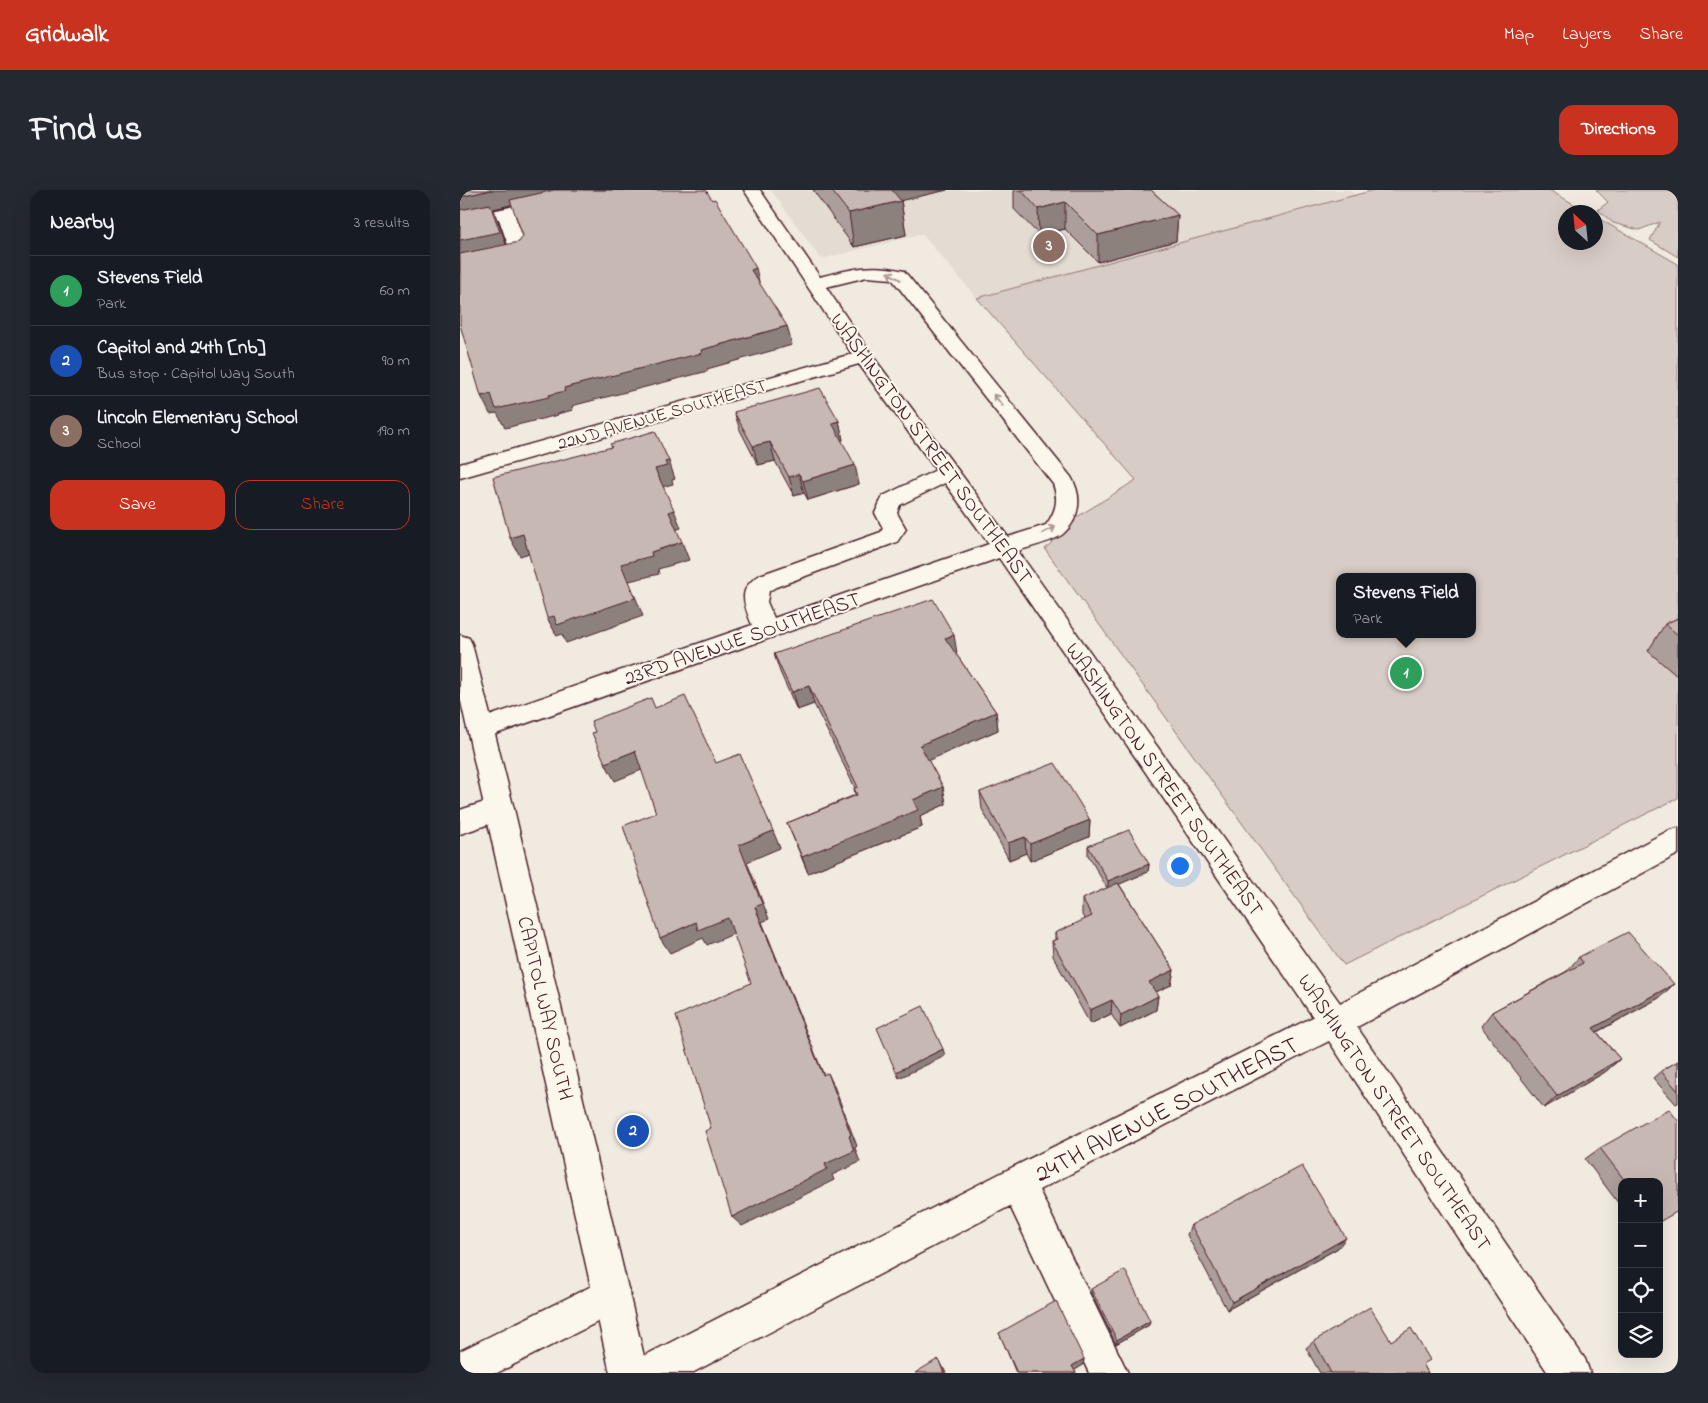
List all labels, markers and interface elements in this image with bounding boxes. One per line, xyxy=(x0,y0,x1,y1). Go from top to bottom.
text: Gridwalk xyxy=(25,18,109,53)
text: Map xyxy=(1504,22,1534,48)
text: Layers xyxy=(1562,22,1612,48)
text: Share xyxy=(1640,22,1683,48)
text: Find us xyxy=(30,105,142,156)
button: Directions xyxy=(1559,105,1678,155)
north arrow xyxy=(1558,205,1603,250)
text: Nearby xyxy=(50,208,114,238)
text: 3 results xyxy=(354,211,410,235)
pin: 3 xyxy=(1033,227,1065,265)
text: Stevens Field xyxy=(97,265,202,292)
one-way arrow xyxy=(888,270,902,280)
text: 1 xyxy=(63,279,69,303)
text: 60 m xyxy=(380,279,410,303)
text: Park xyxy=(97,292,126,316)
street label: WASHINGTON STREET SOUTHEAST xyxy=(822,308,1039,591)
text: Capitol and 24th [nb] xyxy=(97,335,266,362)
text: 2 xyxy=(62,349,70,373)
text: 90 m xyxy=(382,349,410,373)
text: Bus stop · Capitol Way South xyxy=(97,362,295,386)
street label: 22ND AVENUE SOUTHEAST xyxy=(555,374,770,458)
one-way arrow xyxy=(992,394,1003,407)
text: Lincoln Elementary School xyxy=(97,405,298,432)
text: 3 xyxy=(63,419,69,443)
text: 190 m xyxy=(377,419,410,443)
text: School xyxy=(97,432,141,456)
button: Save xyxy=(50,480,225,530)
button: Share xyxy=(235,480,410,530)
one-way arrow xyxy=(1042,525,1057,535)
popup xyxy=(1336,573,1476,638)
text: Stevens Field xyxy=(1353,580,1459,607)
street label: 23RD AVENUE SOUTHEAST xyxy=(620,585,865,694)
text: Park xyxy=(1353,607,1382,631)
street label: WASHINGTON STREET SOUTHEAST xyxy=(1057,637,1270,923)
pin: 1 xyxy=(1390,654,1422,692)
your location xyxy=(1167,853,1193,879)
street label: CAPITOL WAY SOUTH xyxy=(508,913,580,1103)
street label: WASHINGTON STREET SOUTHEAST xyxy=(1289,969,1498,1258)
street label: 24TH AVENUE SOUTHEAST xyxy=(1029,1028,1306,1193)
pin: 2 xyxy=(617,1112,649,1150)
map controls xyxy=(1618,1178,1663,1358)
button: + xyxy=(1618,1178,1663,1223)
button: − xyxy=(1618,1223,1663,1268)
button: locate xyxy=(1618,1268,1663,1313)
button: layers xyxy=(1618,1313,1663,1358)

